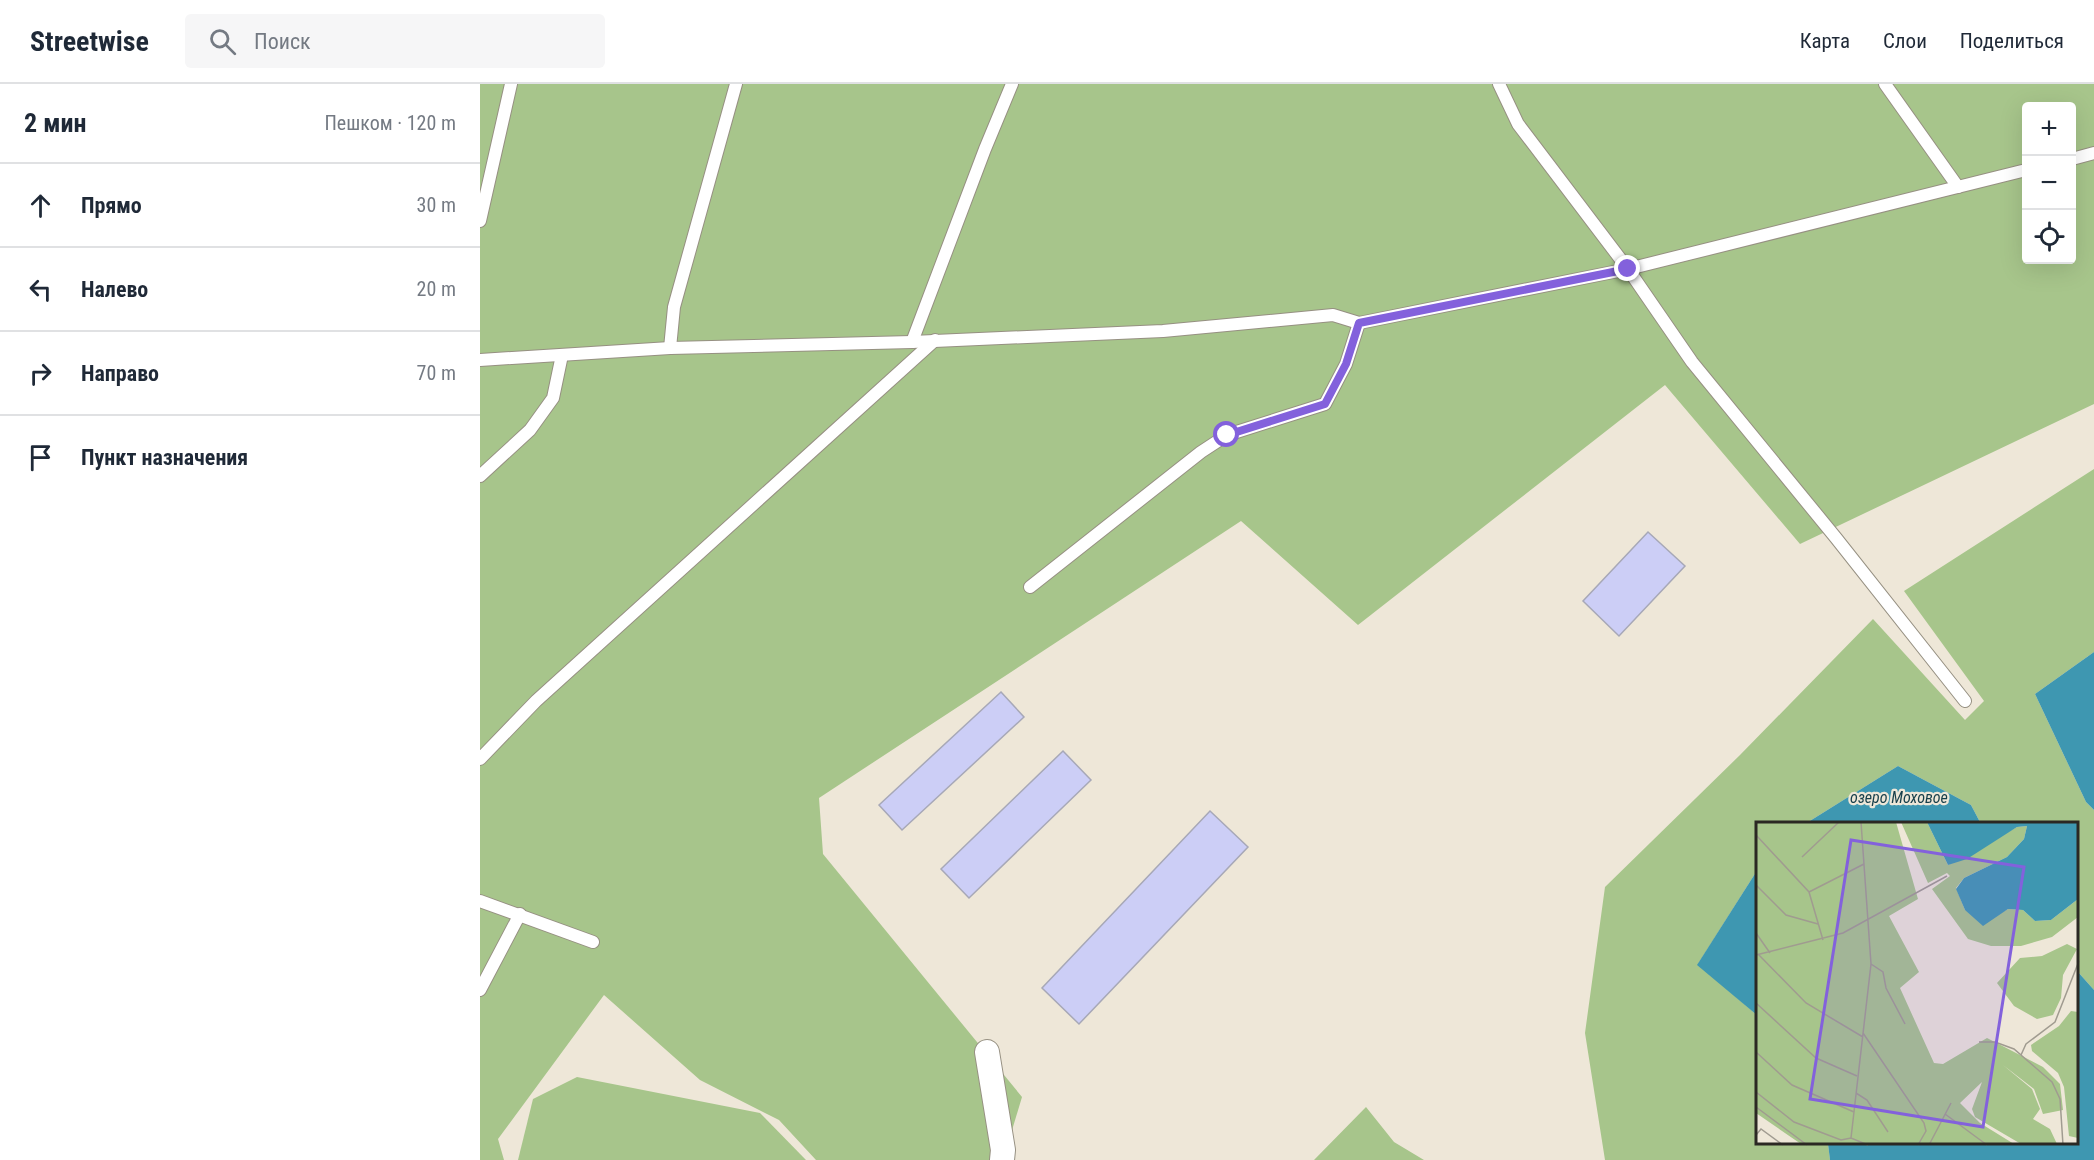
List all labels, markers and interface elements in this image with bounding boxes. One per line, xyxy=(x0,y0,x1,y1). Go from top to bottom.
search box xyxy=(185,14,605,68)
text: Streetwise xyxy=(30,25,149,58)
icon: search xyxy=(206,25,239,58)
text: Поиск xyxy=(254,29,311,54)
text: Карта xyxy=(1800,29,1850,53)
text: Слои xyxy=(1883,29,1927,53)
text: Поделиться xyxy=(1960,29,2064,53)
map controls xyxy=(2022,102,2076,264)
button: + xyxy=(2022,102,2076,156)
text: 2 мин xyxy=(24,108,86,138)
text: Пешком · 120 m xyxy=(324,111,456,135)
button: − xyxy=(2022,156,2076,210)
icon: ahead xyxy=(24,189,57,222)
text: Прямо xyxy=(81,193,142,218)
text: 30 m xyxy=(417,193,456,217)
button: locate xyxy=(2022,210,2076,264)
route end xyxy=(1614,255,1640,281)
icon: left xyxy=(24,273,57,306)
text: Налево xyxy=(81,277,148,302)
text: 20 m xyxy=(417,277,456,301)
icon: right xyxy=(24,357,57,390)
text: Направо xyxy=(81,361,159,386)
text: 70 m xyxy=(417,361,456,385)
route start xyxy=(1213,421,1239,447)
icon: arrive xyxy=(24,441,57,474)
text: Пункт назначения xyxy=(81,445,248,470)
water label: озеро Моховое xyxy=(1850,788,1948,807)
inset map xyxy=(1756,822,2079,1145)

